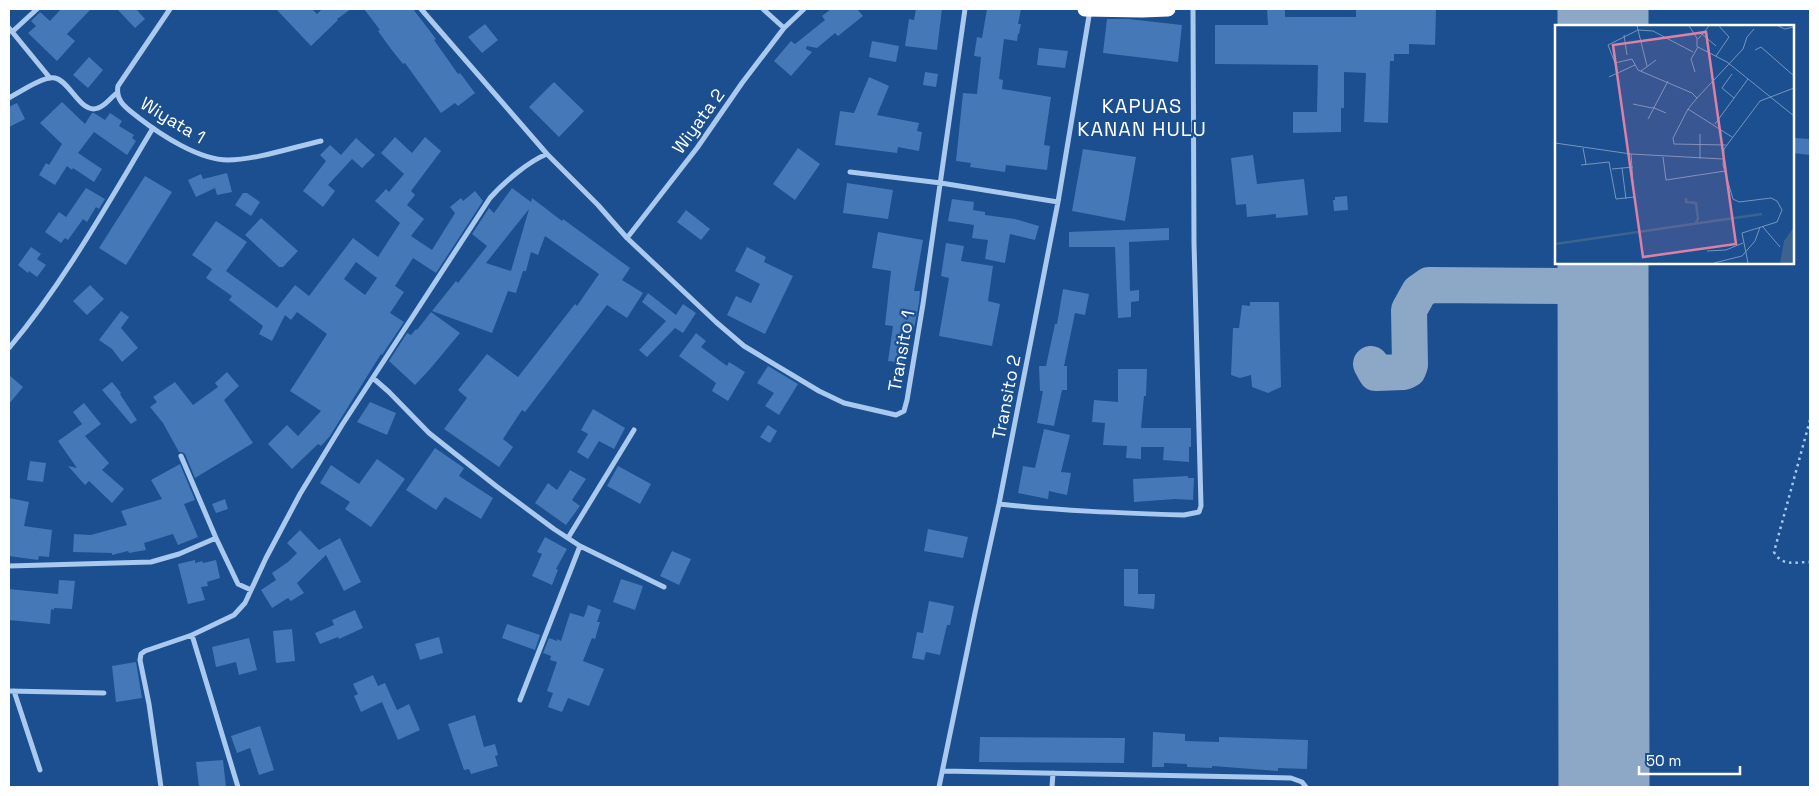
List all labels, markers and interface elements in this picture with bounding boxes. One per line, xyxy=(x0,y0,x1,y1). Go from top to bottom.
inset map xyxy=(1555,25,1794,264)
street label: Wiyata 2 xyxy=(667,84,729,158)
street label: Wiyata 1 xyxy=(136,92,210,148)
district label: KAPUAS KANAN HULU xyxy=(1077,93,1207,142)
street label: Transito 1 xyxy=(883,309,919,393)
street label: Transito 2 xyxy=(987,353,1025,441)
scale bar xyxy=(1639,744,1740,776)
text: 50 m xyxy=(1646,751,1681,770)

